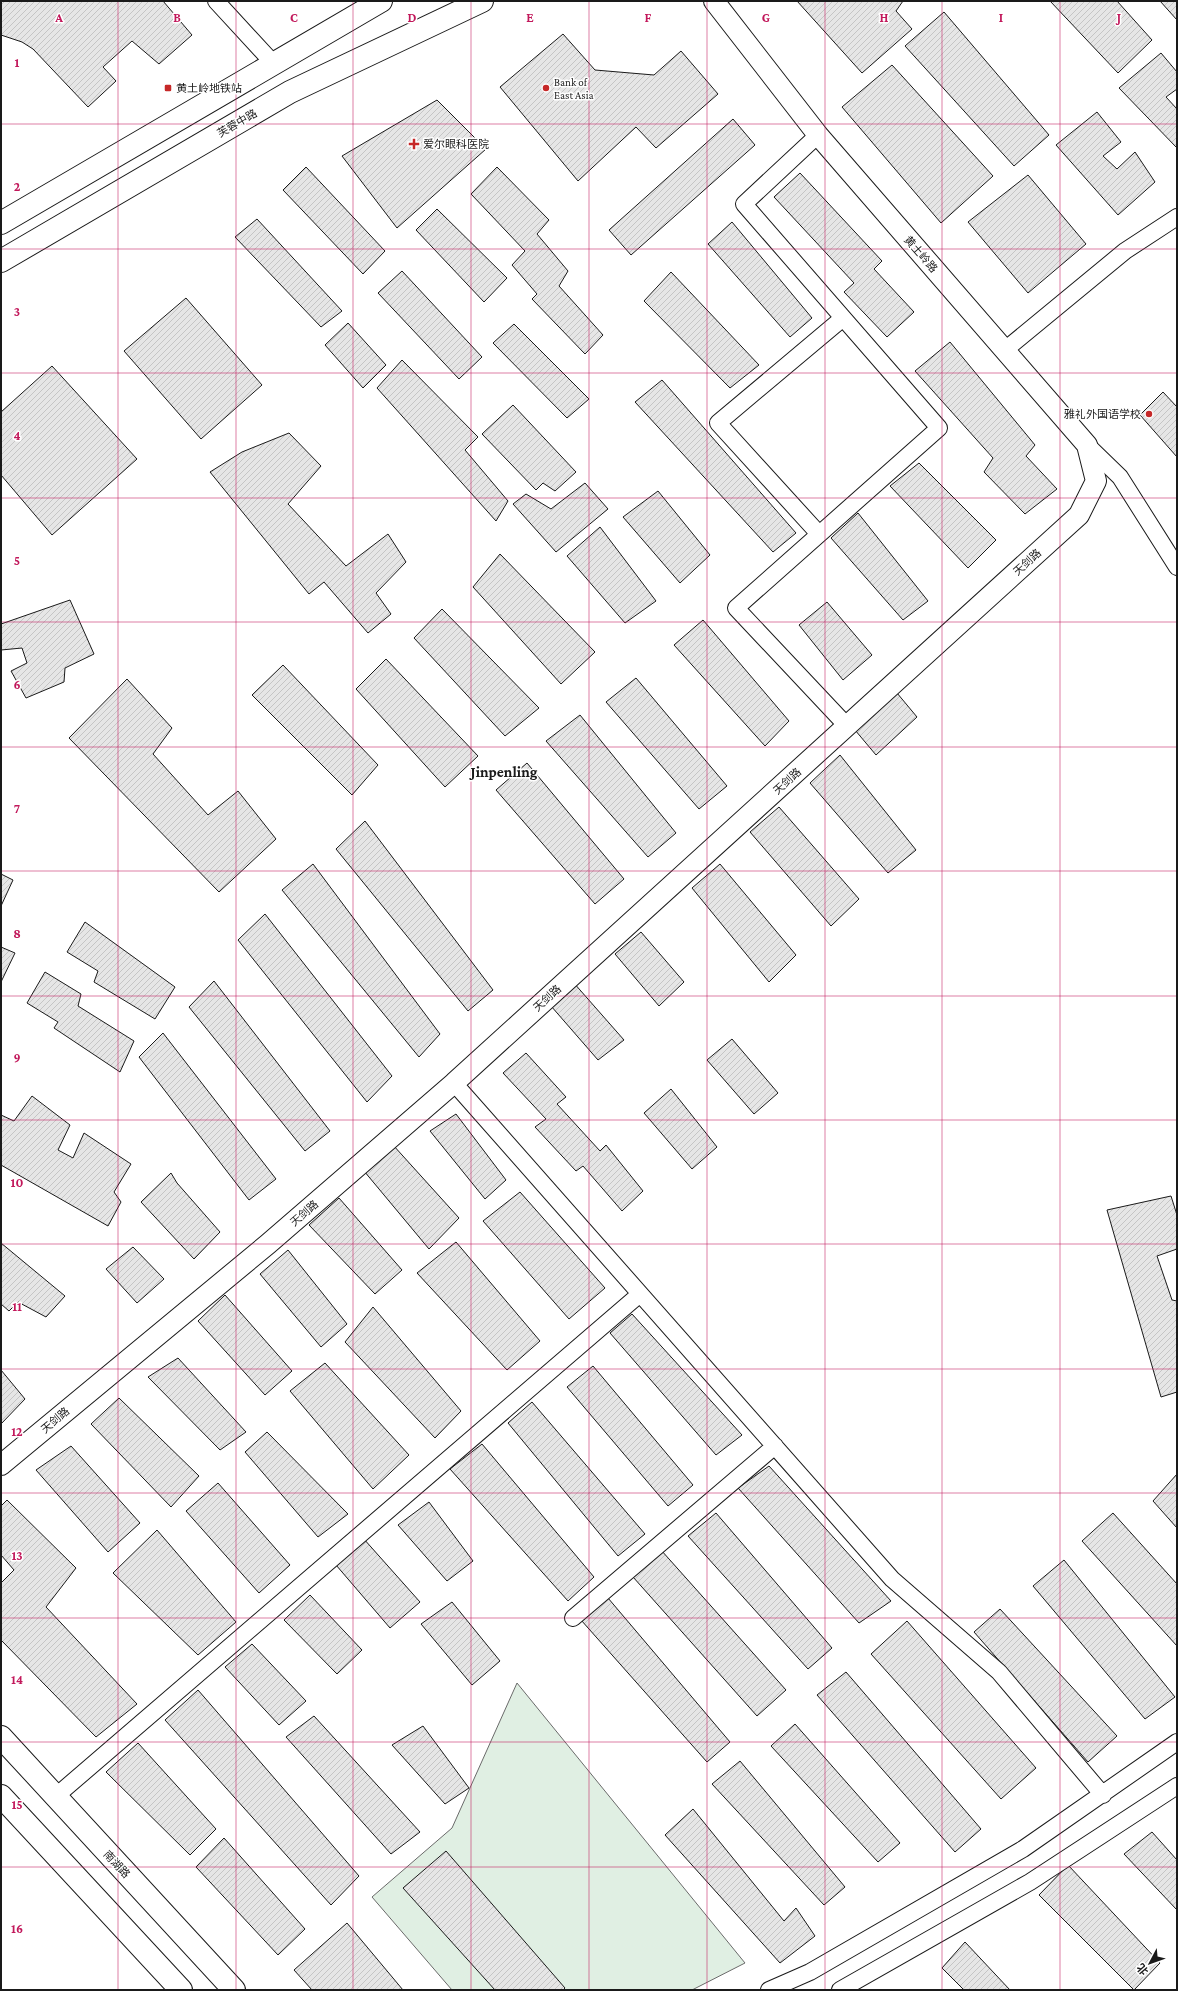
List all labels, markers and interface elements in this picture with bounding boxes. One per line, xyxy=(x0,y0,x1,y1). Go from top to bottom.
text: A xyxy=(54,10,63,25)
text: B xyxy=(173,10,181,25)
text: C xyxy=(290,10,298,25)
text: D xyxy=(408,10,417,25)
text: E xyxy=(526,10,534,25)
text: F xyxy=(645,10,652,25)
text: G xyxy=(762,10,770,25)
text: H xyxy=(880,10,889,25)
text: I xyxy=(999,10,1003,25)
text: J xyxy=(1115,10,1121,25)
text: 1 xyxy=(15,55,20,70)
place label: Bank of East Asia xyxy=(554,76,594,101)
place label: 黄土岭地铁站 xyxy=(176,82,242,94)
marker: 黄土岭地铁站 xyxy=(163,83,173,93)
marker: Bank of East Asia xyxy=(541,83,551,93)
street label: 芙蓉中路 xyxy=(215,107,259,139)
marker: 爱尔眼科医院 xyxy=(408,138,420,150)
place label: 爱尔眼科医院 xyxy=(423,138,489,150)
text: 2 xyxy=(14,179,21,194)
street label: 黄土岭路 xyxy=(902,233,940,275)
text: 3 xyxy=(14,304,20,319)
place label: 雅礼外国语学校 xyxy=(1064,408,1141,420)
marker: 雅礼外国语学校 xyxy=(1144,409,1154,419)
text: 4 xyxy=(13,428,21,443)
street label: 天剑路 xyxy=(1011,547,1043,577)
text: 5 xyxy=(14,553,20,568)
text: 6 xyxy=(13,677,21,692)
district label: Jinpenling xyxy=(469,764,538,780)
street label: 天剑路 xyxy=(771,766,803,796)
text: 7 xyxy=(14,801,20,816)
text: 8 xyxy=(13,926,21,941)
street label: 天剑路 xyxy=(531,983,563,1013)
text: 9 xyxy=(13,1050,21,1065)
text: 10 xyxy=(11,1175,23,1190)
street label: 天剑路 xyxy=(288,1198,320,1228)
text: 11 xyxy=(12,1299,22,1314)
street label: 天剑路 xyxy=(39,1405,71,1435)
text: 12 xyxy=(11,1424,23,1439)
text: 13 xyxy=(11,1548,23,1563)
text: 14 xyxy=(11,1672,23,1687)
text: 15 xyxy=(11,1797,23,1812)
street label: 南湖路 xyxy=(101,1848,133,1880)
text: 16 xyxy=(11,1921,23,1936)
north arrow xyxy=(1130,1943,1170,1983)
text: 北 xyxy=(1134,1961,1151,1978)

